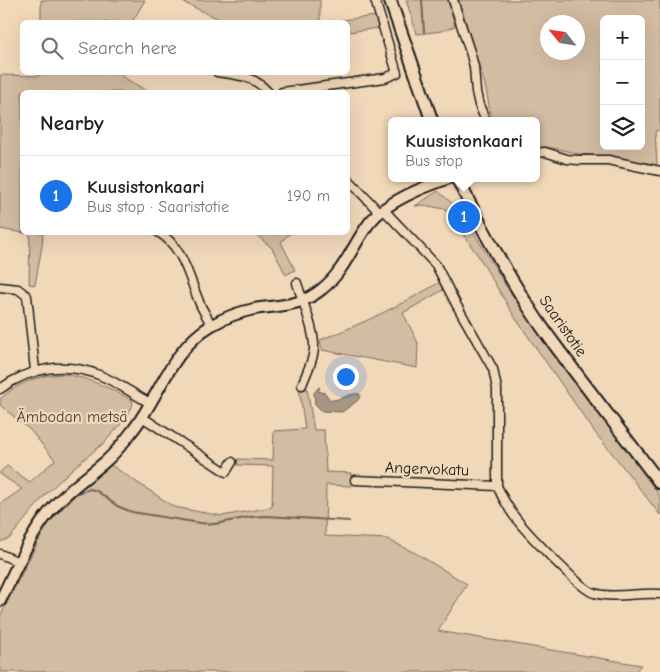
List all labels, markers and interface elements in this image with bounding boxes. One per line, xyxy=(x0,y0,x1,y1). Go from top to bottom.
north arrow xyxy=(540,15,585,60)
map controls xyxy=(600,15,645,150)
button: + xyxy=(600,15,645,60)
search box xyxy=(20,20,350,75)
icon: search xyxy=(38,34,66,62)
text: Search here xyxy=(78,37,177,59)
button: − xyxy=(600,60,645,105)
button: layers xyxy=(600,105,645,150)
text: Nearby xyxy=(40,111,104,135)
popup xyxy=(388,117,540,182)
text: Kuusistonkaari xyxy=(405,130,523,152)
text: Bus stop xyxy=(405,152,463,170)
text: Kuusistonkaari xyxy=(87,176,205,198)
text: 1 xyxy=(53,187,59,205)
text: 190 m xyxy=(287,187,330,205)
text: Bus stop · Saaristotie xyxy=(87,198,229,216)
pin: 1 xyxy=(448,198,480,236)
street label: Saaristotie xyxy=(535,292,591,360)
your location xyxy=(333,364,359,390)
park label: Ämbodan metsä xyxy=(16,408,128,426)
street label: Angervokatu xyxy=(385,459,469,479)

